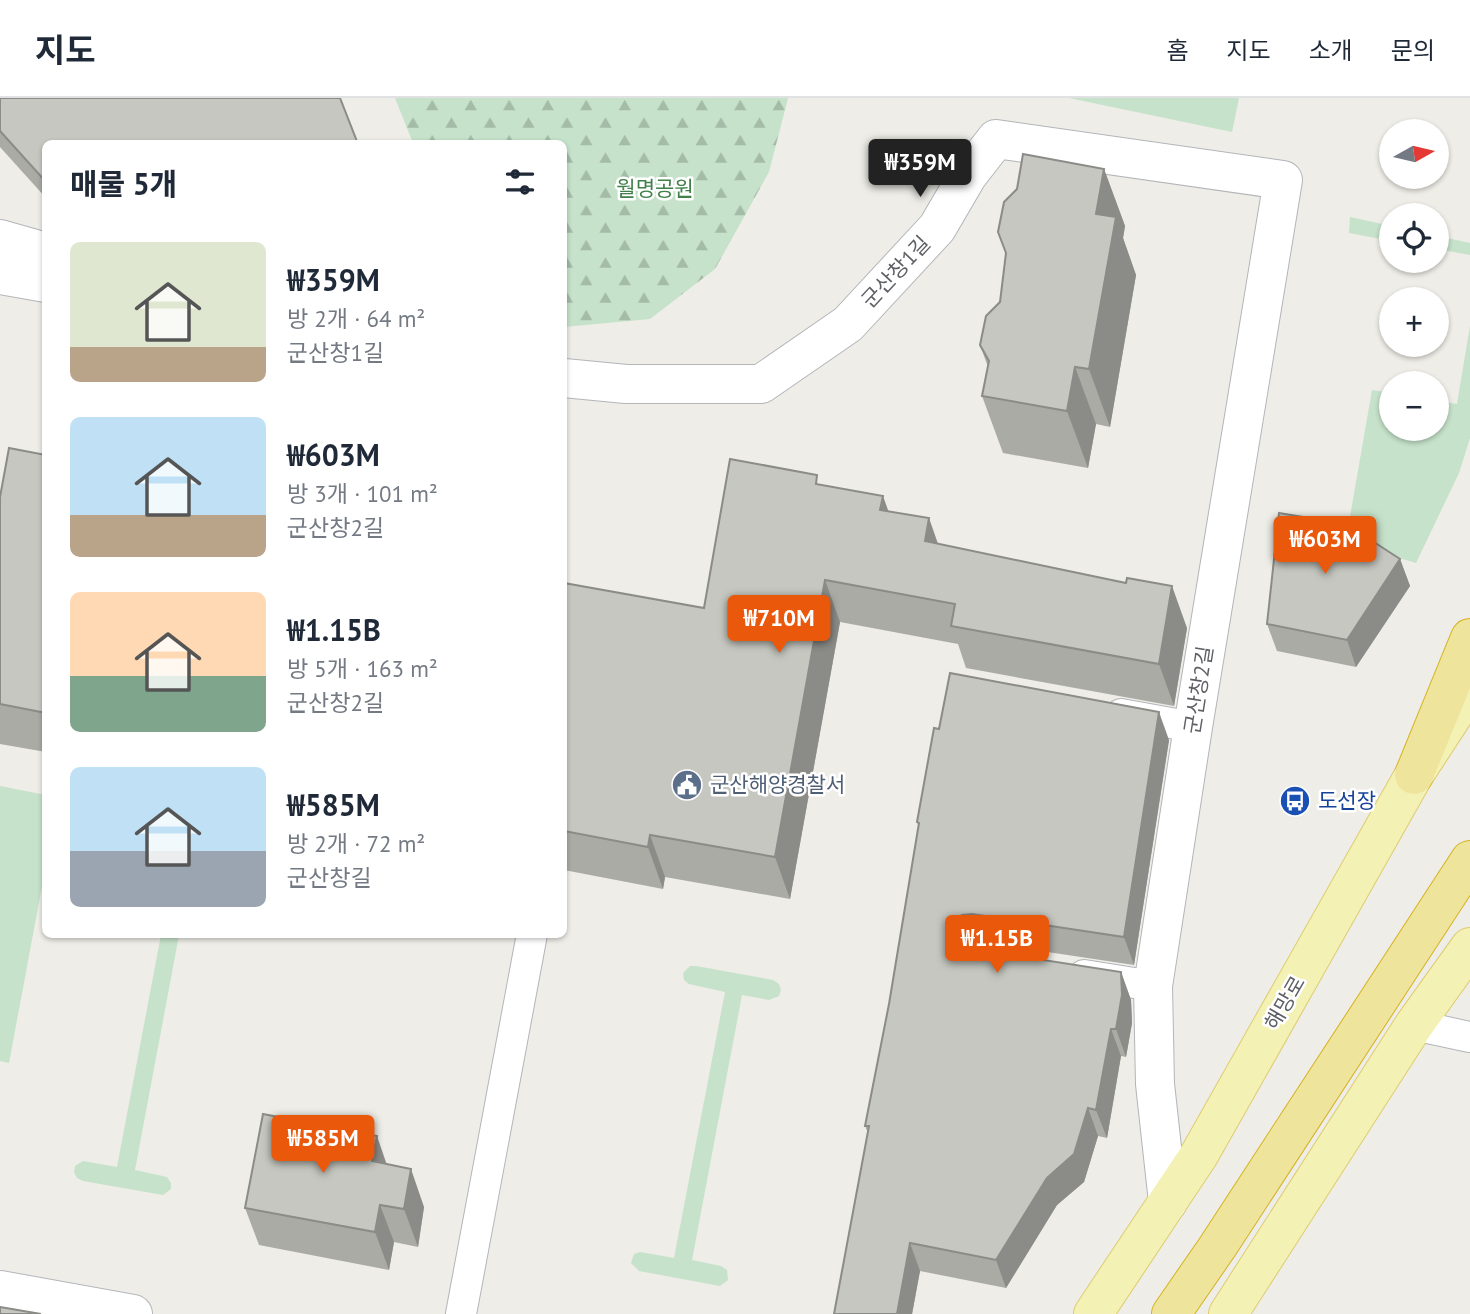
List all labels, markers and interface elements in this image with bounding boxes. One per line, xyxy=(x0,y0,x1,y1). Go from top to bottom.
text: 지도 xyxy=(35,28,96,71)
text: 홈 xyxy=(1166,35,1188,66)
text: 지도 xyxy=(1226,35,1271,66)
text: 소개 xyxy=(1309,35,1353,66)
text: 문의 xyxy=(1391,35,1435,66)
north arrow xyxy=(1379,119,1449,189)
map controls xyxy=(1379,119,1449,441)
pin: ₩359M xyxy=(871,140,969,199)
text: ₩359M xyxy=(884,147,956,176)
icon: filters xyxy=(501,163,539,201)
text: 매물 5개 xyxy=(70,164,177,203)
park label: 월명공원 xyxy=(616,175,694,202)
button: locate xyxy=(1379,203,1449,273)
street label: 군산창1길 xyxy=(856,230,936,313)
text: ₩359M xyxy=(287,260,380,299)
icon: home xyxy=(126,270,210,354)
button: + xyxy=(1379,287,1449,357)
text: 방 2개 · 64 m² xyxy=(287,304,425,333)
text: 군산창1길 xyxy=(287,338,384,367)
button: − xyxy=(1379,371,1449,441)
text: ₩603M xyxy=(287,435,380,474)
icon: home xyxy=(126,445,210,529)
text: 방 3개 · 101 m² xyxy=(287,479,438,508)
text: 군산창2길 xyxy=(287,513,384,542)
pin: ₩603M xyxy=(1276,517,1374,576)
text: ₩603M xyxy=(1289,524,1361,553)
pin: ₩710M xyxy=(730,596,828,655)
text: ₩710M xyxy=(743,603,815,632)
text: ₩1.15B xyxy=(287,610,381,649)
icon: home xyxy=(126,620,210,704)
street label: 군산창2길 xyxy=(1178,644,1219,736)
text: 방 5개 · 163 m² xyxy=(287,654,438,683)
text: 군산창2길 xyxy=(287,688,384,717)
public building icon: 군산해양경찰서 xyxy=(670,768,704,802)
place label: 군산해양경찰서 xyxy=(710,771,845,798)
bus stop icon: 도선장 xyxy=(1278,784,1312,818)
text: ₩585M xyxy=(287,785,380,824)
place label: 도선장 xyxy=(1318,787,1376,814)
icon: home xyxy=(126,795,210,879)
text: 방 2개 · 72 m² xyxy=(287,829,425,858)
text: 군산창길 xyxy=(287,863,372,892)
pin: ₩1.15B xyxy=(940,916,1054,975)
text: ₩1.15B xyxy=(961,923,1033,952)
street label: 해망로 xyxy=(1258,971,1311,1035)
pin: ₩585M xyxy=(274,1116,372,1175)
text: ₩585M xyxy=(287,1123,359,1152)

